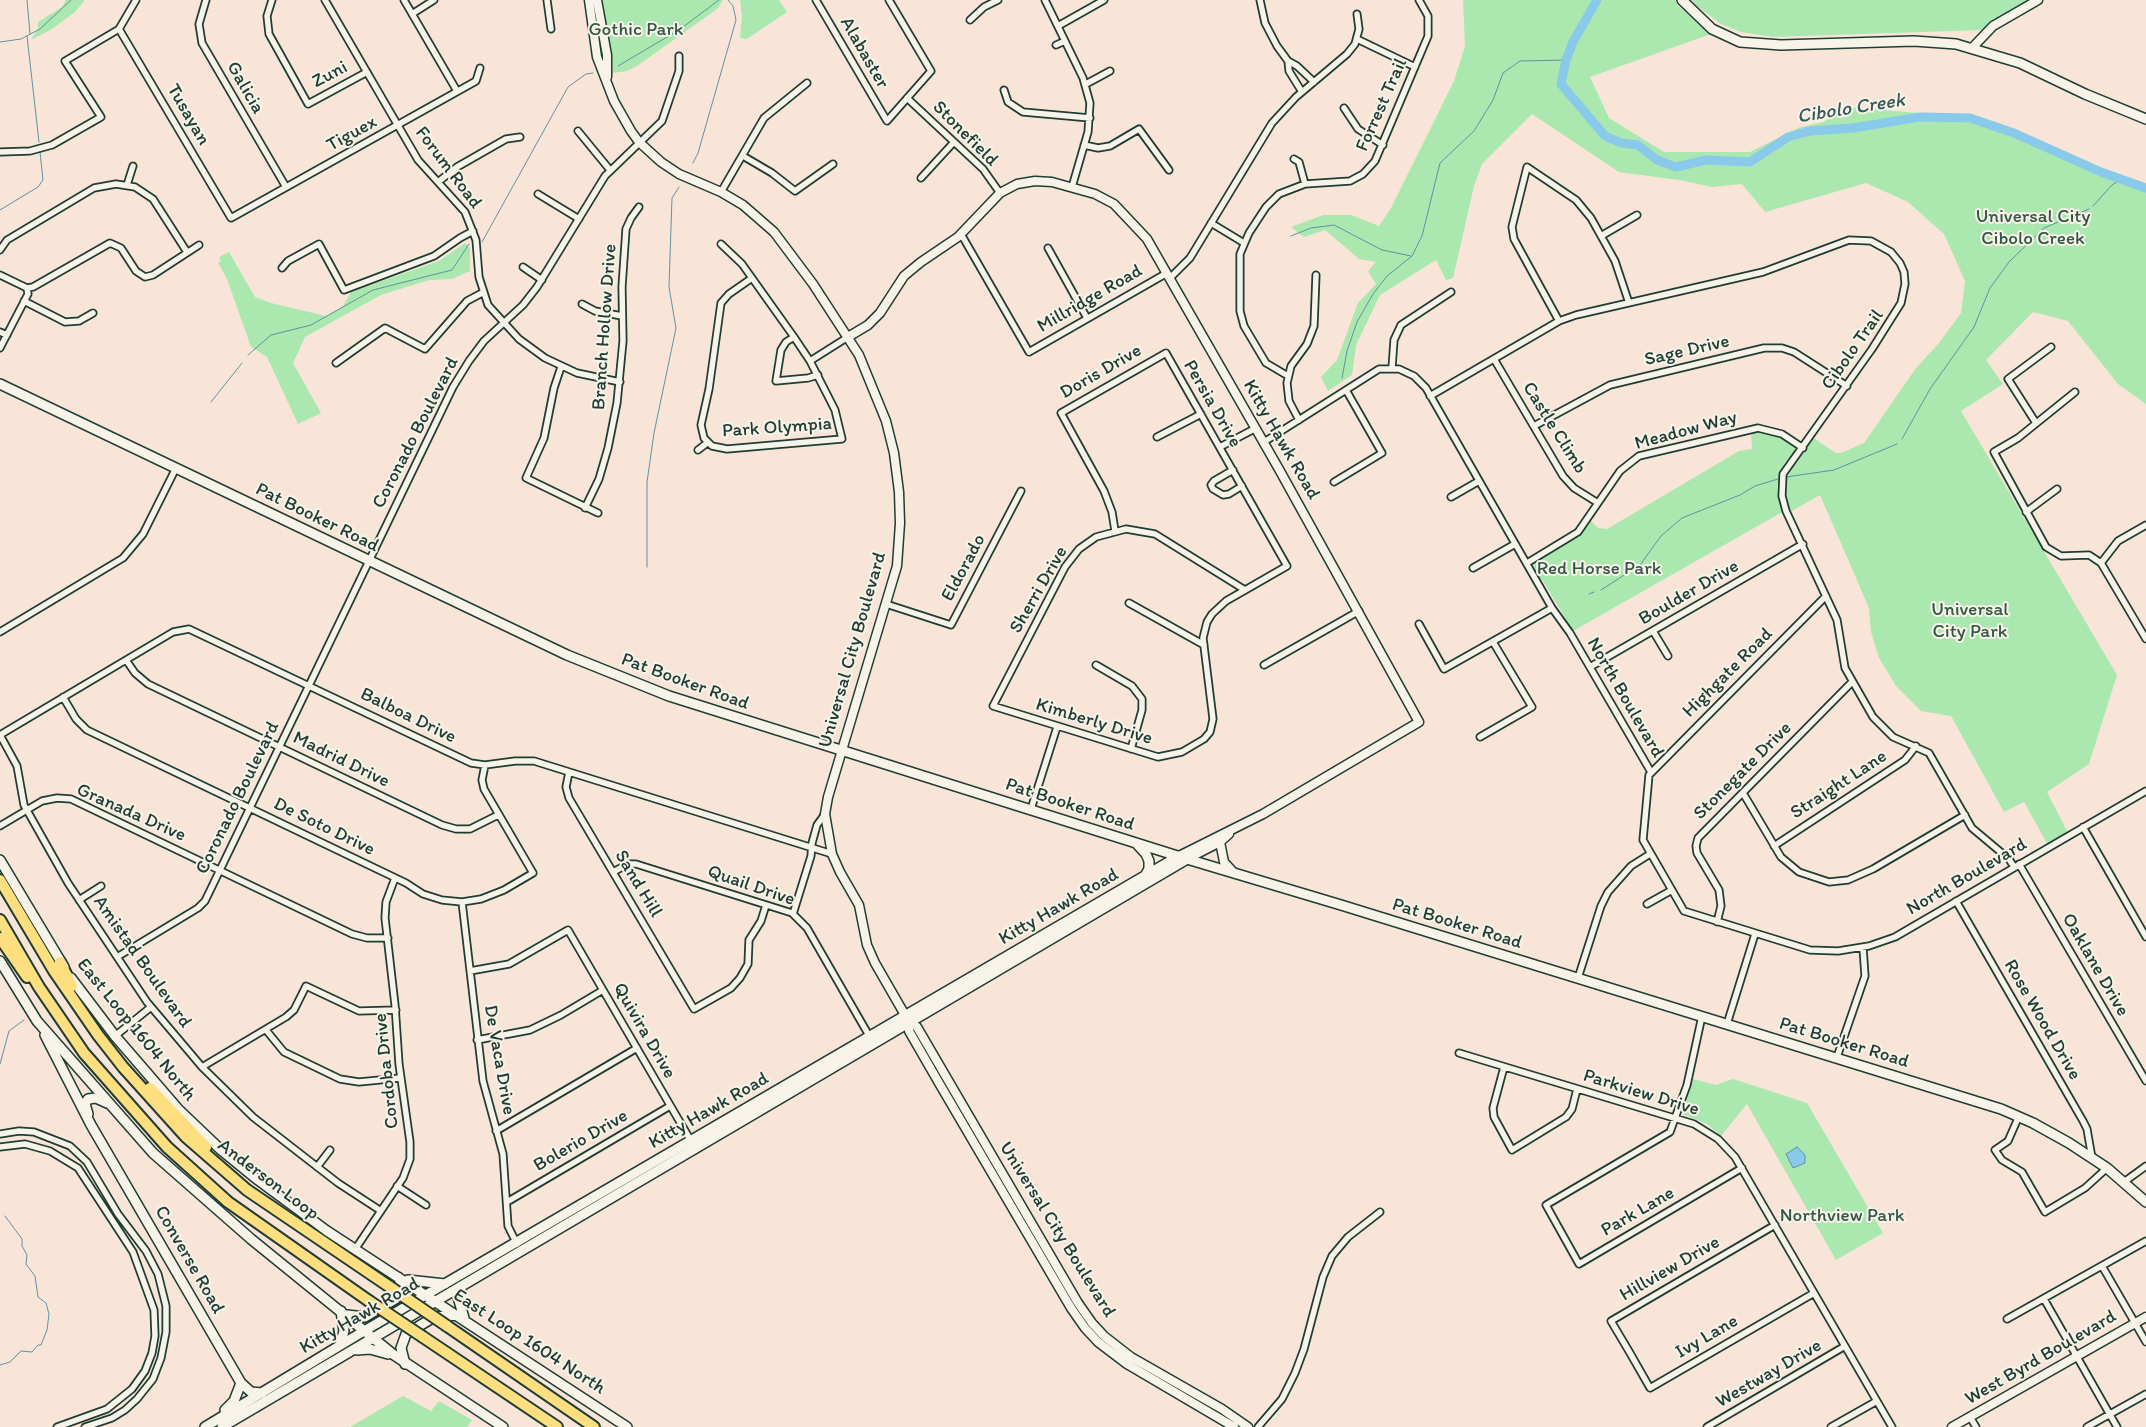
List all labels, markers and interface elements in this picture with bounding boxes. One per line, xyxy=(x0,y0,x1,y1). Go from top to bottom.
street label: Alabaster xyxy=(834,13,894,93)
park label: Gothic Park xyxy=(588,19,684,41)
street label: Forrest Trail xyxy=(1351,55,1413,155)
street label: Zuni xyxy=(308,56,352,94)
street label: Galicia xyxy=(221,58,269,118)
street label: Tusayan xyxy=(161,80,215,150)
water label: Cibolo Creek xyxy=(1795,89,1907,129)
street label: Stonefield xyxy=(927,96,1003,172)
street label: Tiguex xyxy=(323,111,381,157)
street label: Forum Road xyxy=(410,122,486,214)
park label: Universal City Cibolo Creek xyxy=(1976,206,2090,250)
street label: Branch Hollow Drive xyxy=(588,243,622,411)
street label: Millridge Road xyxy=(1033,260,1147,338)
street label: Cibolo Trail xyxy=(1817,305,1889,395)
street label: Sage Drive xyxy=(1642,330,1732,372)
street label: Doris Drive xyxy=(1056,340,1146,404)
street label: Coronado Boulevard xyxy=(368,353,464,513)
street label: Persia Drive xyxy=(1178,356,1246,452)
street label: Kitty Hawk Road xyxy=(1237,376,1325,504)
street label: Castle Climb xyxy=(1517,378,1591,478)
street label: Meadow Way xyxy=(1632,406,1740,456)
street label: Park Olympia xyxy=(721,413,833,443)
street label: Pat Booker Road xyxy=(252,478,382,558)
street label: Eldorado xyxy=(937,531,991,605)
street label: Sherri Drive xyxy=(1005,542,1073,638)
street label: Universal City Boulevard xyxy=(814,549,892,751)
street label: Boulder Drive xyxy=(1635,555,1743,631)
park label: Red Horse Park xyxy=(1537,558,1661,580)
park label: Universal City Park xyxy=(1931,599,2009,643)
street label: Highgate Road xyxy=(1678,623,1778,723)
street label: North Boulevard xyxy=(1581,634,1669,762)
street label: Pat Booker Road xyxy=(618,648,752,716)
street label: Balboa Drive xyxy=(356,683,460,749)
street label: Kimberly Drive xyxy=(1033,693,1155,751)
street label: Stonegate Drive xyxy=(1689,717,1797,825)
street label: Coronado Boulevard xyxy=(191,718,285,878)
street label: Madrid Drive xyxy=(289,727,393,793)
street label: Straight Lane xyxy=(1787,745,1891,825)
street label: Pat Booker Road xyxy=(1003,773,1137,837)
street label: Granada Drive xyxy=(73,779,189,847)
street label: De Soto Drive xyxy=(270,793,378,861)
street label: North Boulevard xyxy=(1903,833,2031,921)
street label: Sand Hill xyxy=(609,846,667,922)
street label: Quail Drive xyxy=(704,860,798,912)
street label: Kitty Hawk Road xyxy=(995,863,1123,951)
street label: Amistad Boulevard xyxy=(88,891,196,1033)
street label: Pat Booker Road xyxy=(1389,893,1525,955)
street label: Oaklane Drive xyxy=(2056,909,2134,1021)
street label: East Loop 1604 North xyxy=(71,954,201,1106)
street label: Rose Wood Drive xyxy=(1998,956,2086,1084)
street label: Quivira Drive xyxy=(607,979,681,1083)
street label: De Vaca Drive xyxy=(478,1003,520,1117)
street label: Cordoba Drive xyxy=(370,1012,404,1130)
street label: Pat Booker Road xyxy=(1776,1012,1912,1074)
street label: Parkview Drive xyxy=(1580,1065,1702,1121)
street label: Kitty Hawk Road xyxy=(645,1067,773,1155)
street label: Bolerio Drive xyxy=(530,1105,632,1177)
street label: Anderson Loop xyxy=(213,1134,323,1226)
street label: Universal City Boulevard xyxy=(994,1138,1120,1322)
street label: Park Lane xyxy=(1597,1182,1679,1242)
street label: Converse Road xyxy=(149,1202,229,1318)
park label: Northview Park xyxy=(1780,1205,1904,1227)
street label: Hillview Drive xyxy=(1616,1231,1724,1307)
street label: Kitty Hawk Road xyxy=(296,1272,424,1360)
street label: East Loop 1604 North xyxy=(449,1284,609,1400)
street label: West Byrd Boulevard xyxy=(1961,1305,2121,1411)
street label: Ivy Lane xyxy=(1672,1310,1742,1364)
street label: Westway Drive xyxy=(1712,1335,1826,1413)

